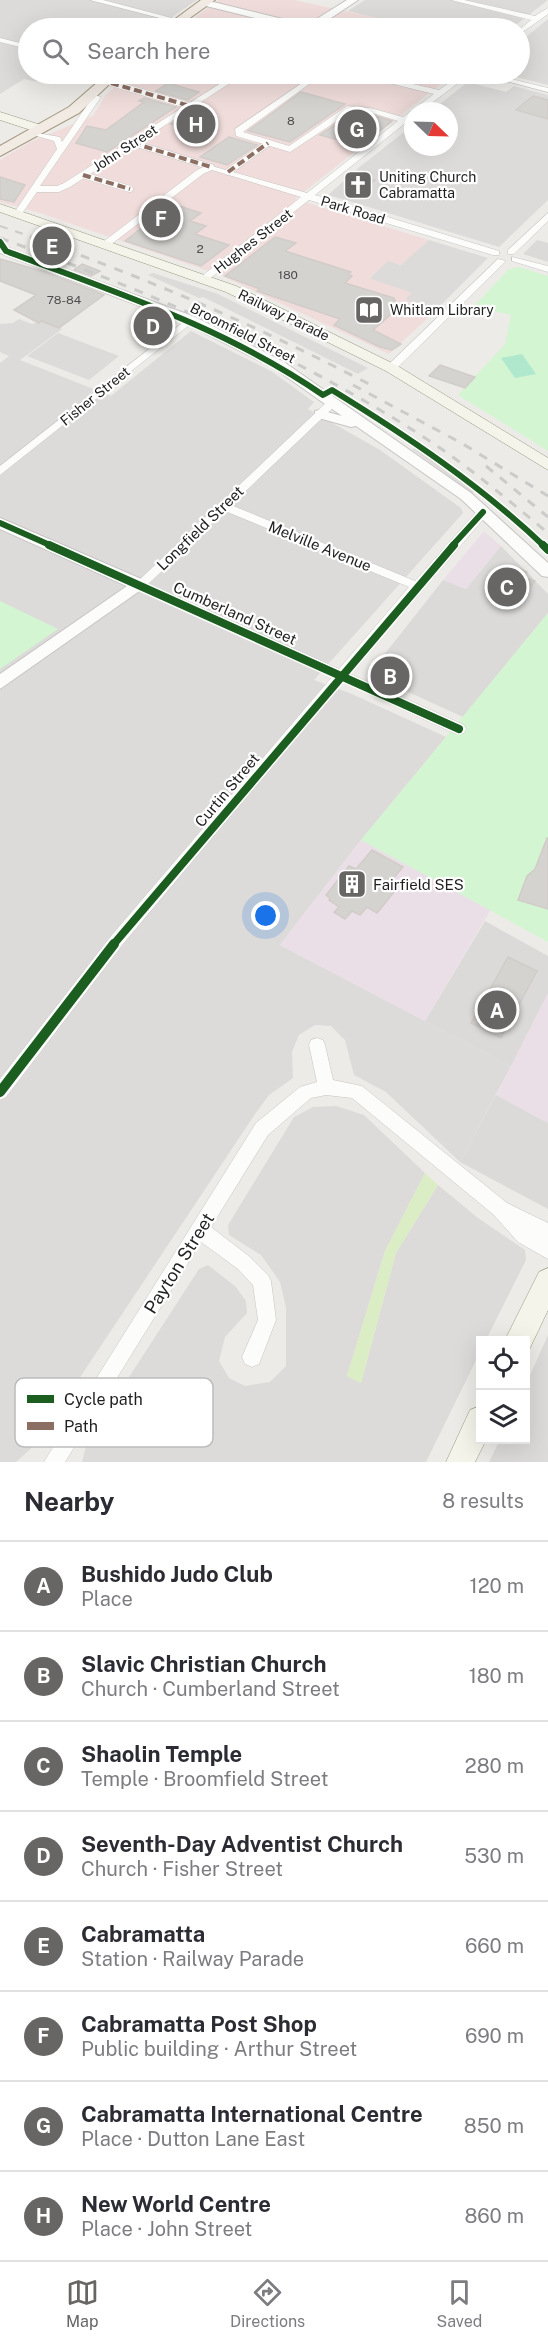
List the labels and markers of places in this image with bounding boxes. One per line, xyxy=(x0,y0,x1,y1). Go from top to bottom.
pin: H xyxy=(176,102,216,146)
pin: G xyxy=(338,106,376,152)
church icon: Uniting Church Cabramatta xyxy=(342,169,374,201)
place label: Uniting Church Cabramatta xyxy=(379,169,476,201)
pin: F xyxy=(142,196,180,240)
pin: E xyxy=(32,224,72,268)
library icon: Whitlam Library xyxy=(353,294,385,326)
place label: Whitlam Library xyxy=(390,302,494,318)
pin: D xyxy=(134,304,172,348)
pin: C xyxy=(488,564,526,610)
pin: B xyxy=(370,654,410,698)
building icon: Fairfield SES xyxy=(336,868,368,900)
place label: Fairfield SES xyxy=(373,876,464,893)
pin: A xyxy=(478,988,516,1032)

